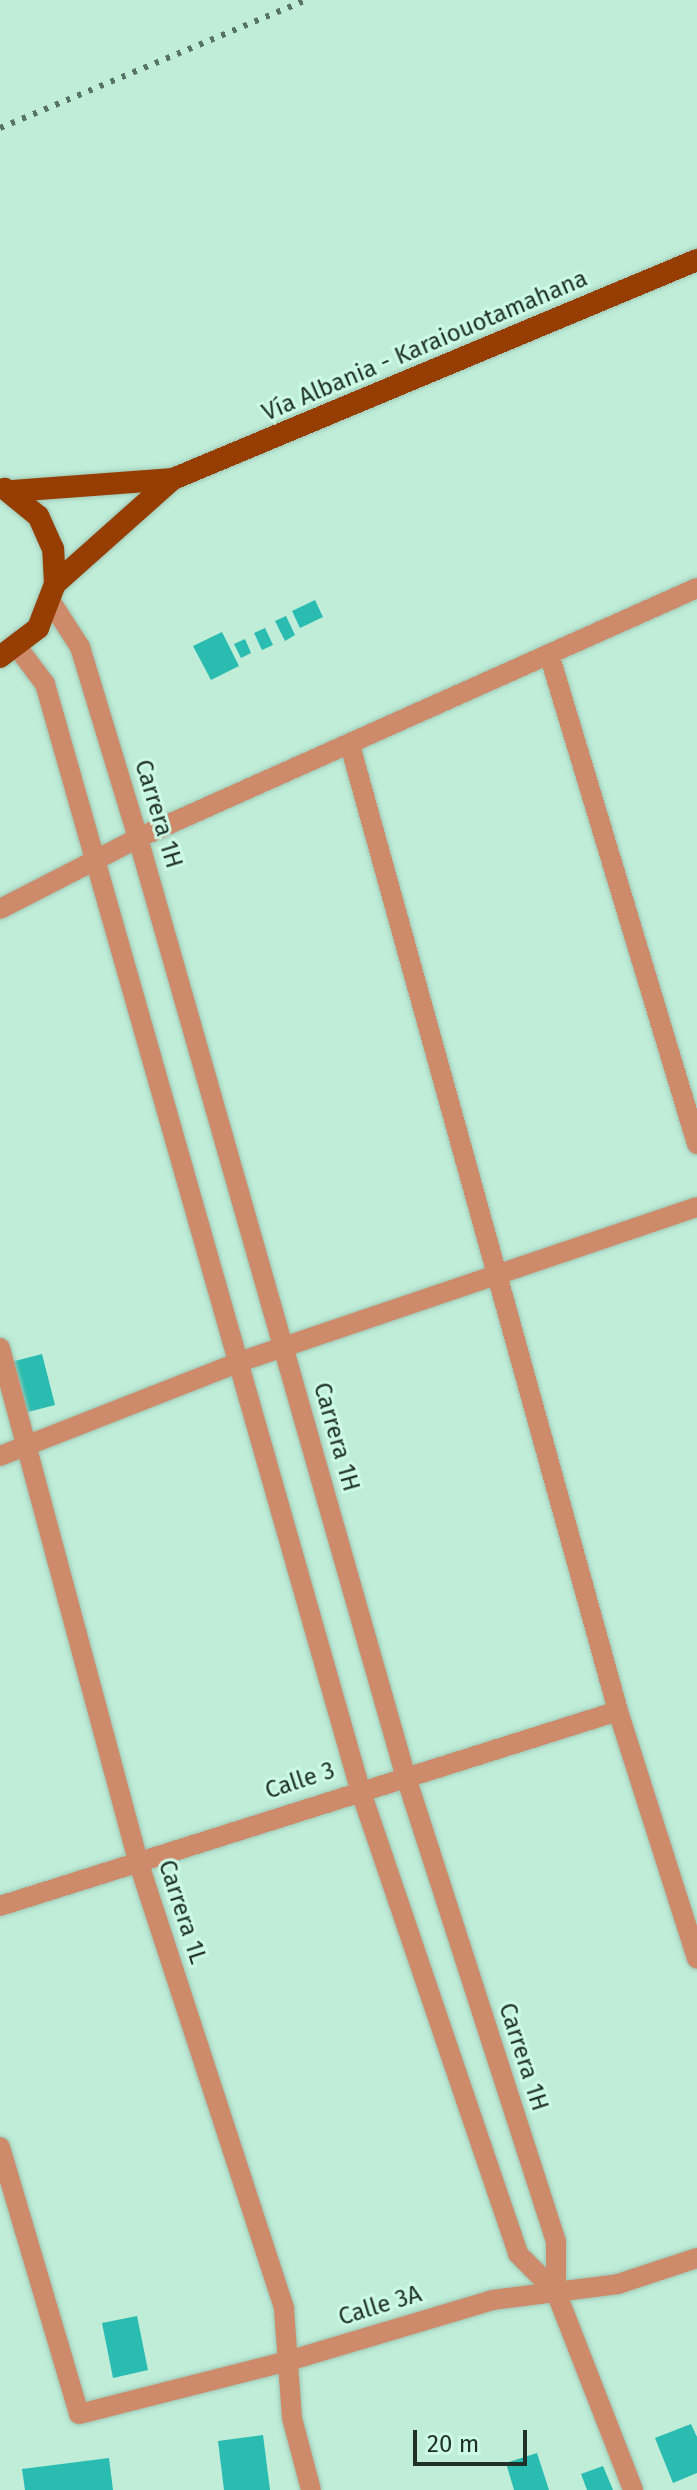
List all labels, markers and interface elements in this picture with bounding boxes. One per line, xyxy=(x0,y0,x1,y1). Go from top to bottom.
street label: Vía Albania - Karaiouotamahana xyxy=(258,264,592,428)
street label: Carrera 1H xyxy=(128,756,188,872)
street label: Carrera 1H xyxy=(307,1379,365,1495)
street label: Calle 3 xyxy=(262,1756,338,1806)
street label: Carrera 1L xyxy=(152,1857,212,1967)
street label: Carrera 1H xyxy=(492,1999,554,2115)
street label: Calle 3A xyxy=(335,2280,425,2332)
scale bar xyxy=(417,2414,531,2464)
text: 20 m xyxy=(427,2430,479,2458)

